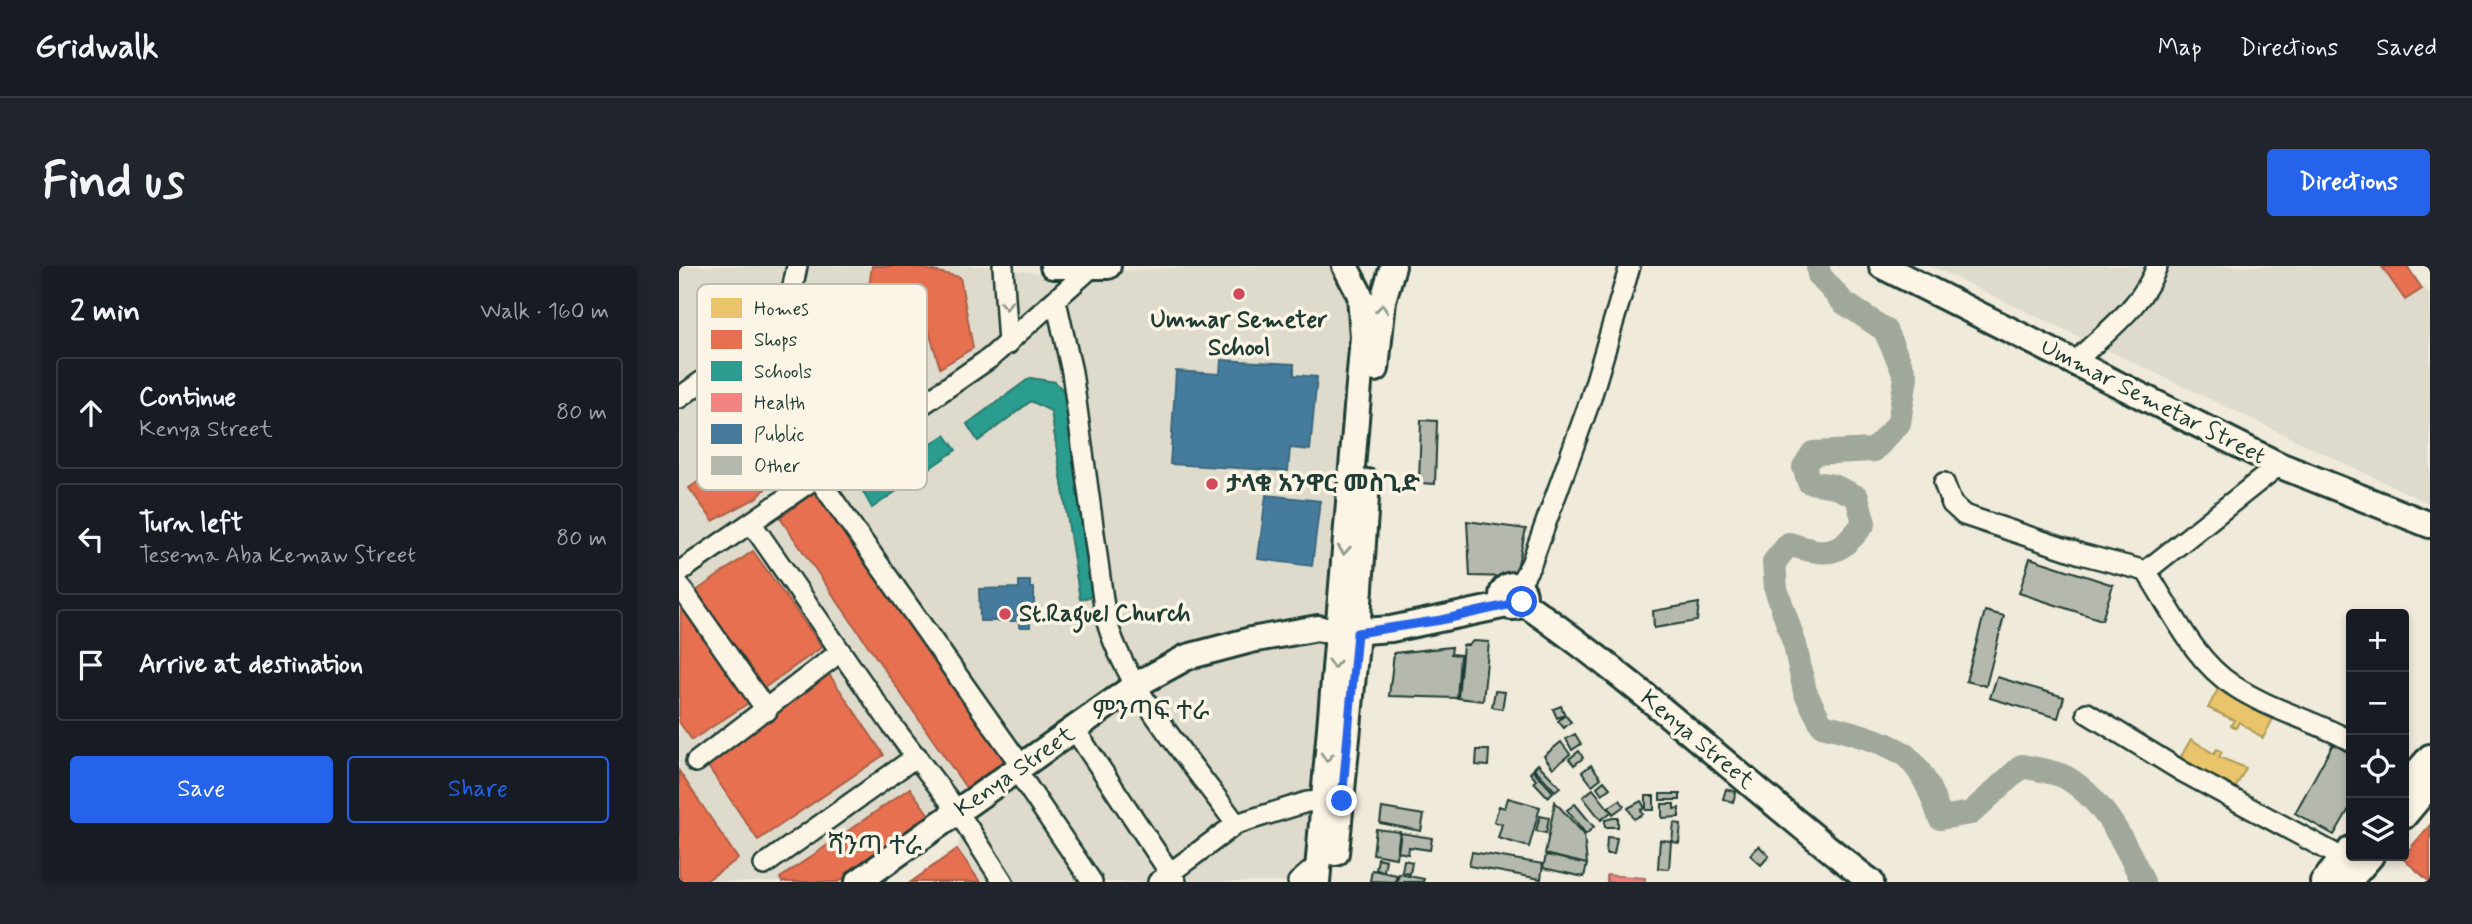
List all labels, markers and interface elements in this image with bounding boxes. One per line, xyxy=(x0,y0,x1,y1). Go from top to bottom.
text: Gridwalk xyxy=(35,26,159,70)
text: Map xyxy=(2158,33,2202,64)
text: Directions xyxy=(2240,33,2338,64)
text: Saved xyxy=(2376,33,2437,64)
button: Directions xyxy=(2267,149,2430,216)
text: Find us xyxy=(42,150,185,215)
legend xyxy=(697,284,927,490)
marker: Ummar Semeter School xyxy=(1231,286,1247,302)
text: 2 min xyxy=(70,292,140,331)
text: Walk · 160 m xyxy=(480,297,609,327)
text: Homes xyxy=(754,297,809,322)
one-way arrow xyxy=(998,300,1013,311)
one-way arrow xyxy=(1375,303,1390,315)
place label: Ummar Semeter School xyxy=(1150,305,1328,364)
text: Shops xyxy=(754,328,797,353)
street label: Ummar Semetar Street xyxy=(2035,332,2271,472)
text: Schools xyxy=(754,360,812,385)
text: Continue xyxy=(139,381,236,415)
text: Health xyxy=(754,391,805,416)
icon: ahead xyxy=(72,394,110,432)
text: 80 m xyxy=(556,398,607,428)
text: Kenya Street xyxy=(139,415,273,445)
text: Public xyxy=(754,423,805,448)
text: Other xyxy=(754,454,800,479)
place label: ታላቁ አንዋር መስጊድ xyxy=(1226,469,1421,500)
marker: ታላቁ አንዋር መስጊድ xyxy=(1204,476,1220,492)
text: Turn left xyxy=(139,507,243,541)
icon: left xyxy=(72,520,110,558)
text: 80 m xyxy=(556,524,607,554)
text: Tesema Aba Kemaw Street xyxy=(139,541,416,571)
one-way arrow xyxy=(1337,545,1352,556)
route start xyxy=(1506,586,1537,617)
place label: St.Raguel Church xyxy=(1019,599,1191,633)
marker: St.Raguel Church xyxy=(997,606,1013,622)
map controls xyxy=(2346,609,2409,861)
button: + xyxy=(2346,609,2409,672)
icon: arrive xyxy=(72,646,110,684)
text: Arrive at destination xyxy=(139,648,363,682)
one-way arrow xyxy=(1327,659,1342,670)
button: − xyxy=(2346,672,2409,735)
street label: Kenya Street xyxy=(1634,683,1760,797)
district label: ምንጣፍ ተራ xyxy=(1093,695,1209,729)
street label: Kenya Street xyxy=(949,719,1081,825)
button: locate xyxy=(2346,735,2409,798)
one-way arrow xyxy=(1320,752,1335,763)
button: Save xyxy=(70,756,333,823)
button: Share xyxy=(347,756,609,823)
route end xyxy=(1326,785,1357,816)
button: layers xyxy=(2346,798,2409,861)
district label: ሻንጣ ተራ xyxy=(828,830,922,864)

